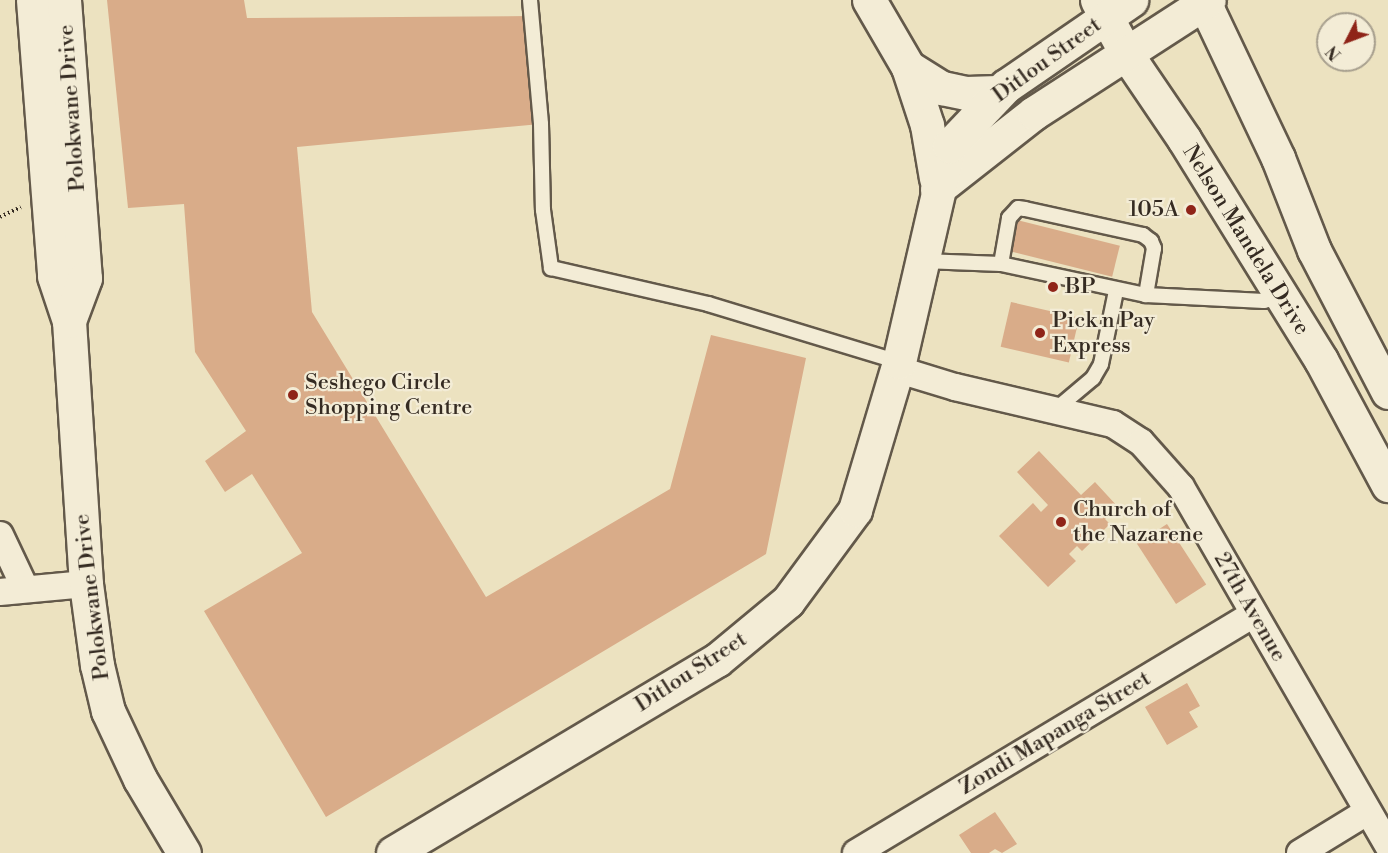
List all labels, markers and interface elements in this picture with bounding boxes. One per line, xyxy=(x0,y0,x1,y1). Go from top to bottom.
street label: Ditlou Street xyxy=(988,12,1106,108)
north arrow xyxy=(1316,12,1376,72)
street label: Polokwane Drive xyxy=(53,24,91,192)
text: N xyxy=(1322,41,1346,64)
street label: Nelson Mandela Drive xyxy=(1177,140,1315,340)
place label: 105A xyxy=(1128,197,1179,223)
marker: 105A xyxy=(1184,203,1198,217)
place label: BP xyxy=(1065,274,1096,300)
marker: BP xyxy=(1046,280,1060,294)
place label: Pick n Pay Express xyxy=(1052,307,1155,358)
marker: Pick n Pay Express xyxy=(1033,326,1047,340)
place label: Seshego Circle Shopping Centre xyxy=(305,369,472,420)
marker: Seshego Circle Shopping Centre xyxy=(286,388,300,402)
place label: Church of the Nazarene xyxy=(1073,496,1203,548)
street label: Polokwane Drive xyxy=(69,512,115,682)
marker: Church of the Nazarene xyxy=(1054,515,1068,529)
street label: 27th Avenue xyxy=(1208,548,1292,666)
street label: Ditlou Street xyxy=(630,626,752,718)
street label: Zondi Mapanga Street xyxy=(955,665,1155,801)

